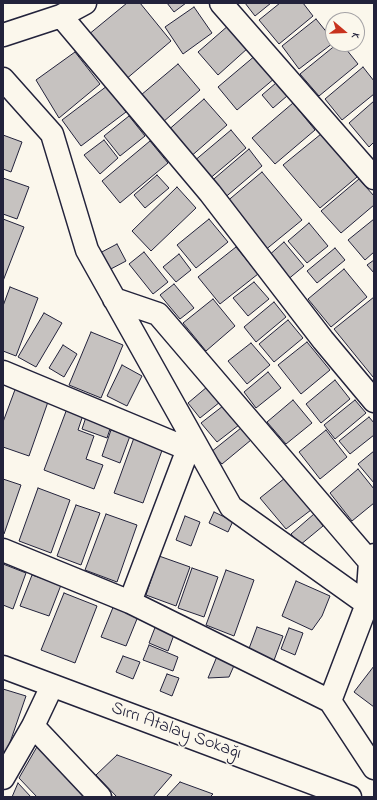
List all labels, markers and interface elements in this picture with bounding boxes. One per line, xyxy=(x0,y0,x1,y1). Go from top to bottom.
north arrow xyxy=(325,12,365,52)
text: K xyxy=(347,30,364,41)
street label: Sırrı Atalay Sokağı xyxy=(108,698,244,766)

